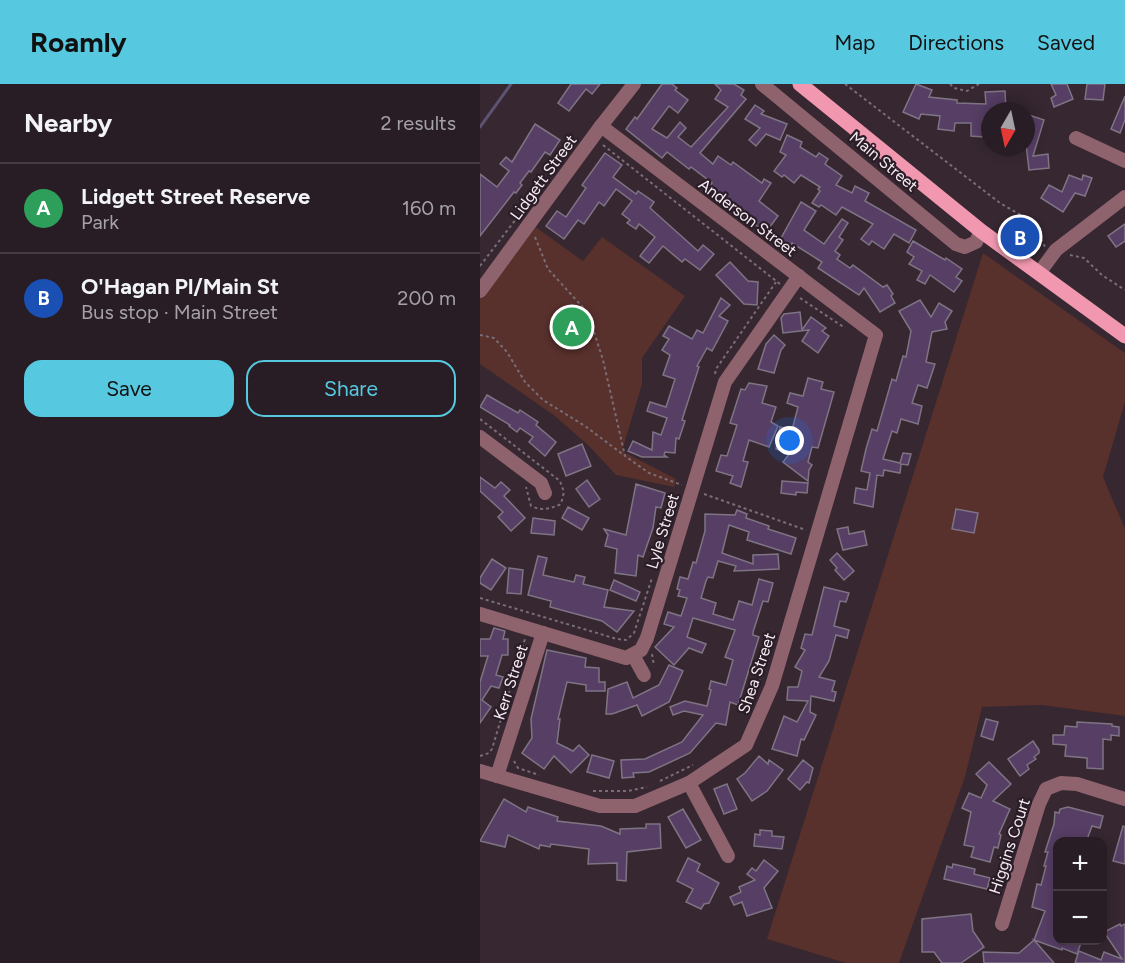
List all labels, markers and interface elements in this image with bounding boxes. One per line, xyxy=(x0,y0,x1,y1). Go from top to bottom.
text: Roamly xyxy=(30,25,127,59)
text: Map xyxy=(834,30,875,55)
text: Directions xyxy=(908,30,1004,55)
text: Saved xyxy=(1037,30,1095,55)
north arrow xyxy=(981,102,1035,156)
text: Nearby xyxy=(24,107,112,139)
text: 2 results xyxy=(380,111,456,135)
street label: Main Street xyxy=(846,127,922,195)
street label: Lidgett Street xyxy=(506,131,581,223)
street label: Anderson Street xyxy=(695,174,800,260)
text: Lidgett Street Reserve xyxy=(81,183,310,210)
text: A xyxy=(36,196,51,220)
text: 160 m xyxy=(402,196,456,220)
text: Park xyxy=(81,210,119,234)
pin: B xyxy=(1000,214,1040,260)
text: O'Hagan Pl/Main St xyxy=(81,273,279,300)
text: B xyxy=(37,286,50,310)
text: 200 m xyxy=(397,286,456,310)
text: Bus stop · Main Street xyxy=(81,300,278,324)
pin: A xyxy=(552,304,592,350)
button: Save xyxy=(24,360,234,417)
button: Share xyxy=(246,360,456,417)
your location xyxy=(775,426,804,455)
street label: Lyle Street xyxy=(642,491,683,571)
street label: Shea Street xyxy=(734,630,779,716)
street label: Kerr Street xyxy=(489,642,532,722)
street label: Higgins Court xyxy=(985,796,1034,897)
map controls xyxy=(1053,837,1107,945)
button: + xyxy=(1053,837,1107,891)
button: − xyxy=(1053,891,1107,945)

